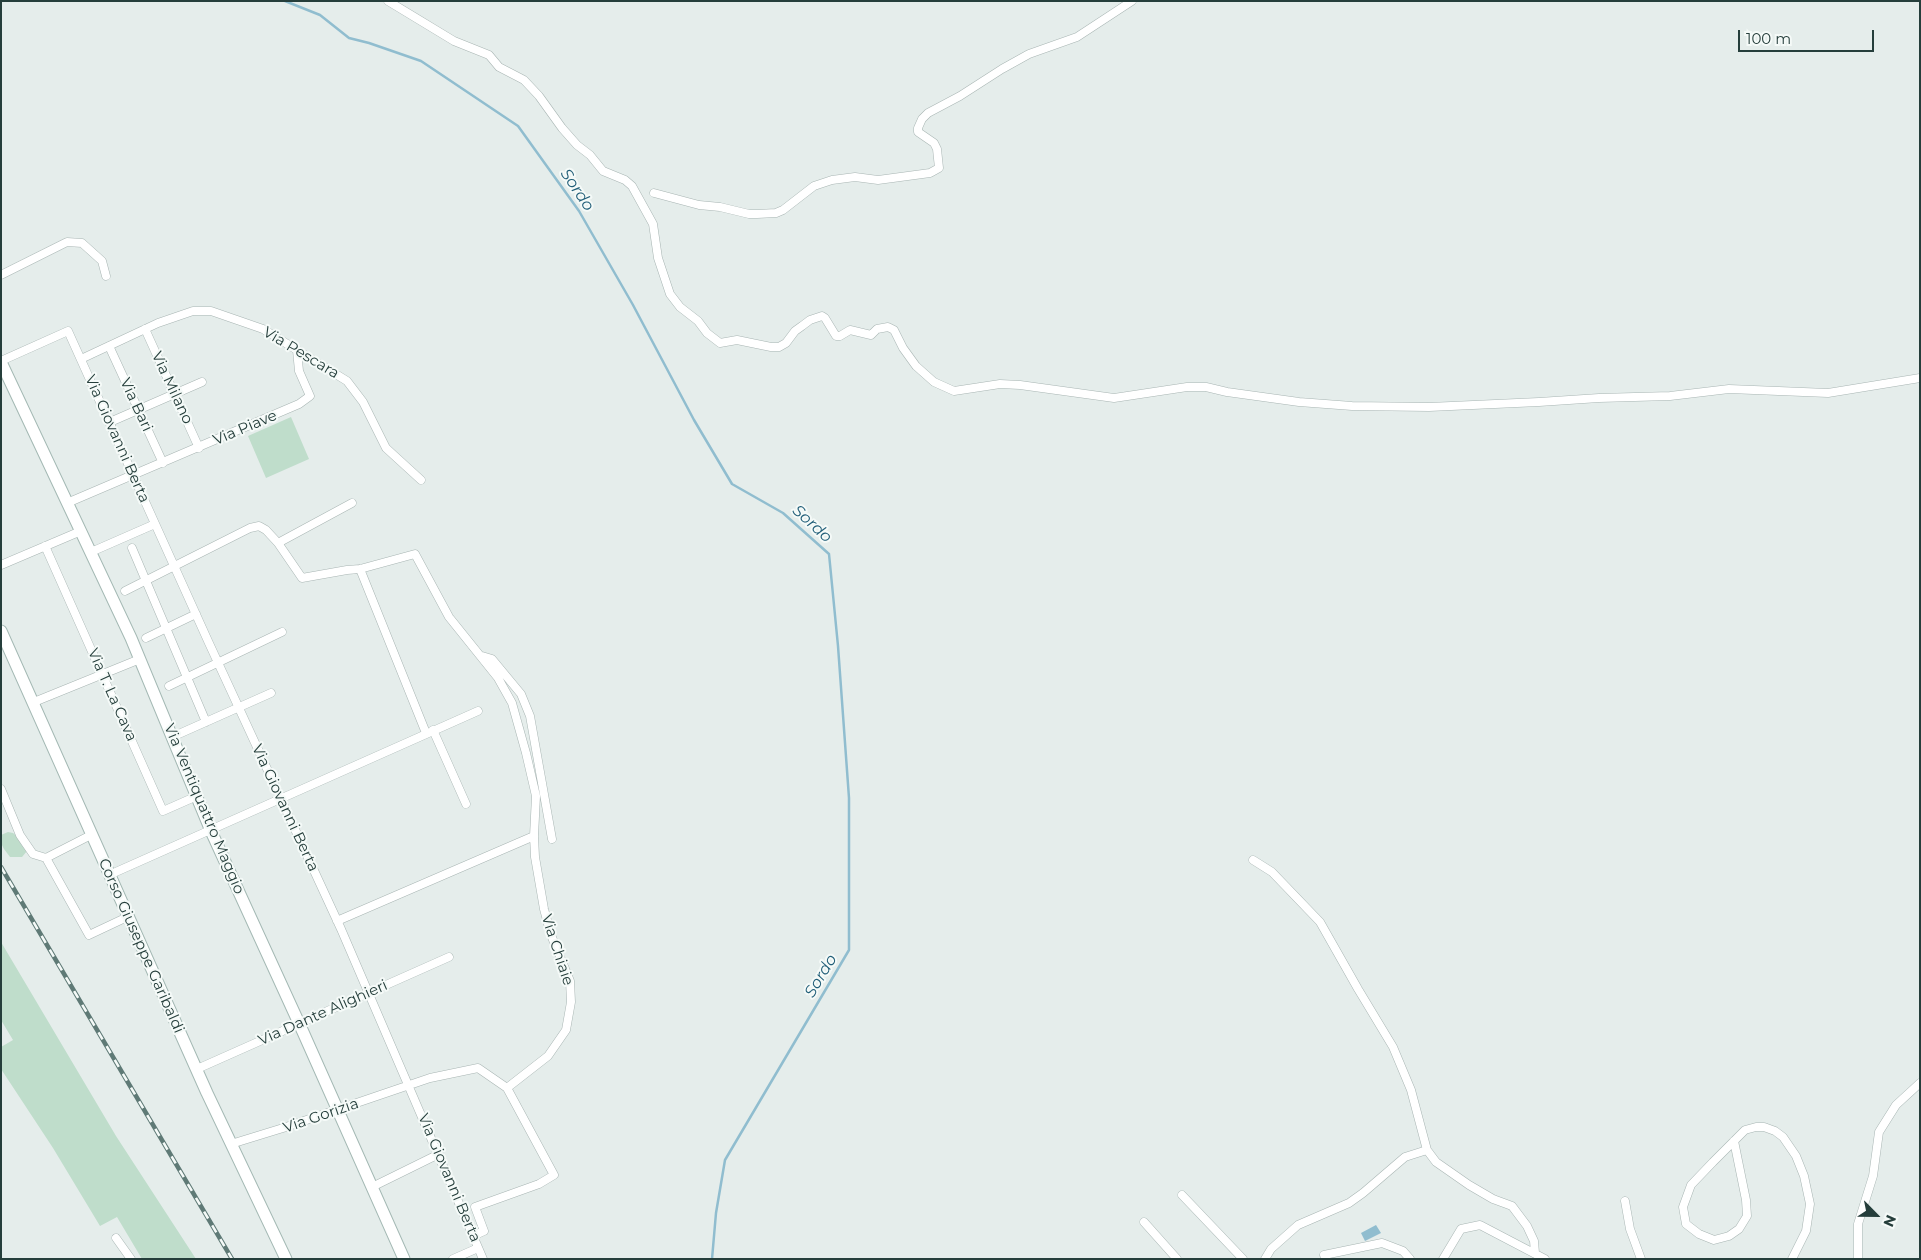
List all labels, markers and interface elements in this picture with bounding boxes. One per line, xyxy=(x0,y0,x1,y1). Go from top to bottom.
scale bar xyxy=(1741,20,1877,52)
text: 100 m xyxy=(1746,29,1791,48)
water label: Sordo xyxy=(556,165,598,215)
street label: Via Pescara xyxy=(260,323,342,383)
street label: Via Milano xyxy=(147,349,197,427)
street label: Via Giovanni Berta xyxy=(81,372,153,506)
street label: Via Bari xyxy=(116,375,156,435)
street label: Via Piave xyxy=(210,407,280,449)
water label: Sordo xyxy=(788,501,836,547)
street label: Via T. La Cava xyxy=(83,646,141,744)
street label: Via Ventiquattro Maggio xyxy=(160,721,248,897)
street label: Via Giovanni Berta xyxy=(248,742,322,874)
street label: Corso Giuseppe Garibaldi xyxy=(94,856,188,1036)
street label: Via Chiaie xyxy=(537,912,577,988)
water label: Sordo xyxy=(801,951,841,1001)
street label: Via Dante Alighieri xyxy=(256,976,390,1050)
street label: Via Gorizia xyxy=(281,1095,361,1137)
street label: Via Giovanni Berta xyxy=(414,1111,484,1245)
north arrow xyxy=(1851,1190,1901,1240)
text: N xyxy=(1879,1212,1900,1230)

